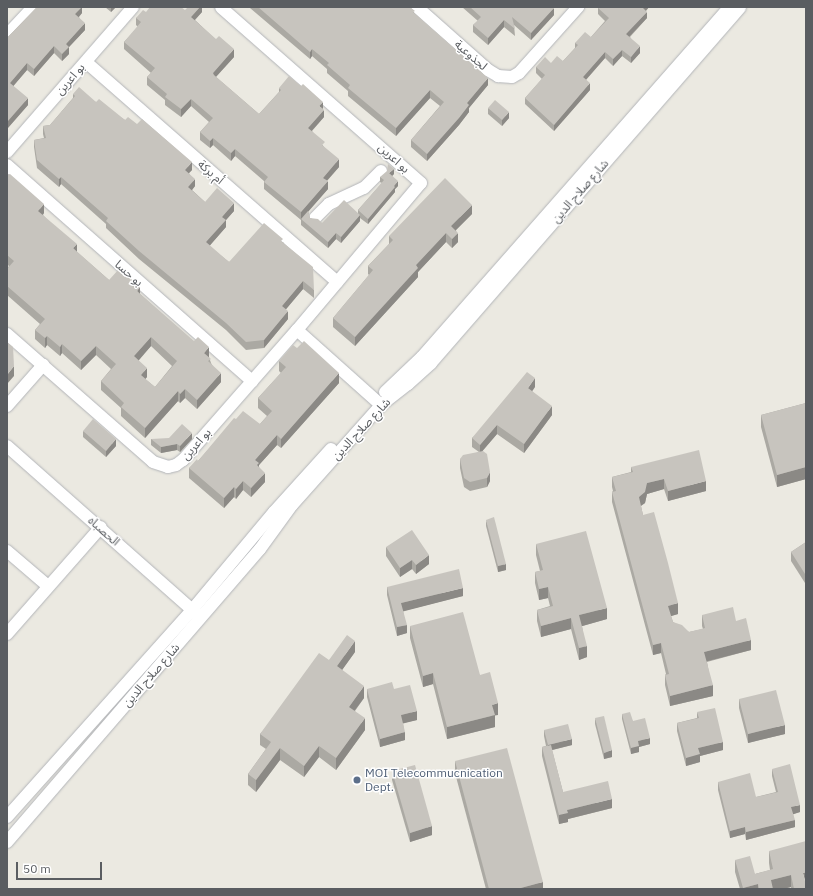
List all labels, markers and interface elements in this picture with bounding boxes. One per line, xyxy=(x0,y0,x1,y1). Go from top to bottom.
street label: لجذوعية xyxy=(452,37,490,73)
street label: بو اعرين xyxy=(52,60,88,98)
street label: بو اعرين xyxy=(375,140,413,176)
street label: شارع صلاح الدين xyxy=(549,156,611,226)
street label: أم بركة xyxy=(195,157,227,187)
street label: بو حسا xyxy=(112,257,146,289)
street label: شارع صلاح الدين xyxy=(329,395,393,463)
street label: بو اعرين xyxy=(178,425,214,463)
street label: الحصباه xyxy=(85,513,123,549)
street label: شارع صلاح الدين xyxy=(120,640,182,710)
place label: MOI Telecommucnication Dept. xyxy=(365,766,503,794)
marker: MOI Telecommucnication Dept. xyxy=(352,775,362,785)
scale bar xyxy=(18,854,104,880)
text: 50 m xyxy=(23,861,51,876)

